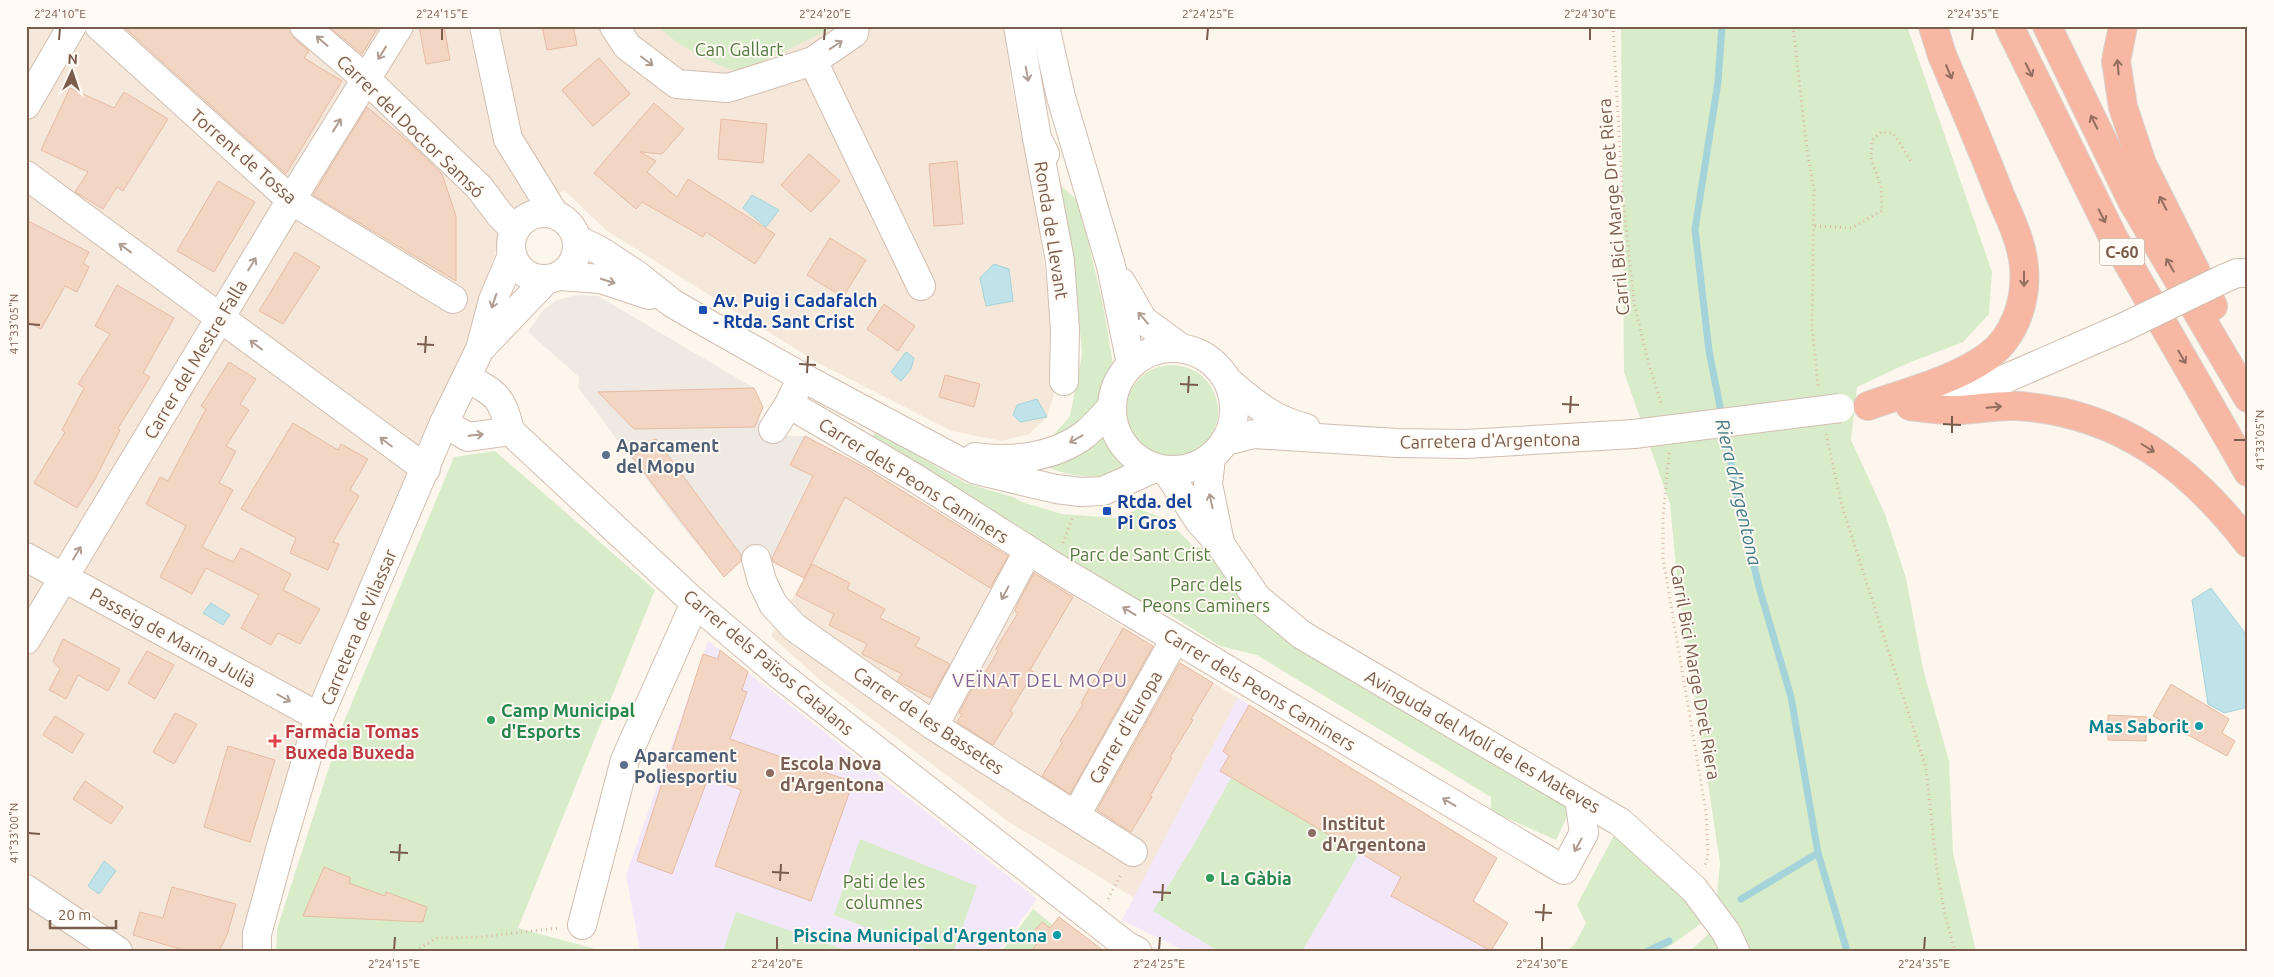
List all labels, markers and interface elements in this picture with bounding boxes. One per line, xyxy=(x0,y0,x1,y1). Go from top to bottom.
text: 2°24'10"E xyxy=(34,7,86,20)
text: 2°24'15"E xyxy=(416,7,468,20)
text: 2°24'20"E xyxy=(799,7,851,20)
text: 2°24'25"E xyxy=(1182,7,1234,20)
text: 2°24'30"E xyxy=(1564,7,1616,20)
text: 2°24'35"E xyxy=(1947,7,1999,20)
one-way arrow xyxy=(315,36,328,47)
park label: Can Gallart xyxy=(695,39,783,59)
one-way arrow xyxy=(829,40,843,50)
one-way arrow xyxy=(377,45,387,59)
north arrow xyxy=(48,48,98,98)
street label: Carrer del Doctor Samsó xyxy=(333,50,489,202)
text: N xyxy=(67,51,78,67)
one-way arrow xyxy=(640,56,654,66)
one-way arrow xyxy=(2113,59,2122,75)
one-way arrow xyxy=(2024,63,2034,78)
one-way arrow xyxy=(1945,64,1955,79)
one-way arrow xyxy=(1022,66,1032,82)
street label: Carril Bici Marge Dret Riera xyxy=(1594,97,1632,317)
street label: Torrent de Tossa xyxy=(187,105,301,207)
one-way arrow xyxy=(2089,115,2098,130)
one-way arrow xyxy=(332,119,342,133)
street label: Ronda de Llevant xyxy=(1031,159,1073,301)
one-way arrow xyxy=(2158,196,2167,211)
one-way arrow xyxy=(2097,208,2107,223)
road number: C-60 xyxy=(2100,238,2144,266)
one-way arrow xyxy=(118,243,132,253)
one-way arrow xyxy=(248,258,258,272)
one-way arrow xyxy=(2165,258,2175,273)
one-way arrow xyxy=(2019,270,2029,287)
street label: Carrer del Mestre Falla xyxy=(140,276,250,442)
one-way arrow xyxy=(600,277,616,287)
place label: Av. Puig i Cadafalch - Rtda. Sant Crist xyxy=(713,290,878,331)
one-way arrow xyxy=(489,292,498,308)
text: 41°33'05"N xyxy=(7,294,20,354)
marker: Av. Puig i Cadafalch - Rtda. Sant Crist xyxy=(697,304,709,316)
one-way arrow xyxy=(1138,311,1149,324)
one-way arrow xyxy=(249,340,263,350)
one-way arrow xyxy=(2177,350,2187,365)
one-way arrow xyxy=(1986,403,2002,412)
text: 41°33'05"N xyxy=(2253,410,2266,470)
street label: Carrer dels Peons Caminers xyxy=(815,413,1013,547)
water label: Riera d'Argentona xyxy=(1711,416,1767,568)
street label: Carretera d'Argentona xyxy=(1399,428,1581,452)
one-way arrow xyxy=(467,431,483,440)
place label: Aparcament del Mopu xyxy=(616,435,719,476)
one-way arrow xyxy=(1069,435,1083,445)
one-way arrow xyxy=(379,437,393,447)
one-way arrow xyxy=(2141,443,2155,453)
marker: Aparcament del Mopu xyxy=(600,449,612,461)
place label: Rtda. del Pi Gros xyxy=(1117,491,1193,532)
one-way arrow xyxy=(1206,494,1216,510)
marker: Rtda. del Pi Gros xyxy=(1101,505,1113,517)
park label: Parc de Sant Crist xyxy=(1069,544,1211,564)
one-way arrow xyxy=(73,546,83,560)
street label: Carretera de Vilassar xyxy=(316,546,400,708)
street label: Carril Bici Marge Dret Riera xyxy=(1667,563,1725,781)
park label: Parc dels Peons Caminers xyxy=(1142,574,1270,615)
street label: Passeig de Marina Julià xyxy=(87,583,259,691)
street label: Carrer dels Països Catalans xyxy=(680,585,858,739)
one-way arrow xyxy=(1000,586,1010,601)
one-way arrow xyxy=(1122,605,1136,615)
street label: Carrer dels Peons Caminers xyxy=(1161,624,1360,754)
street label: Carrer de les Bassetes xyxy=(850,662,1008,778)
street label: Avinguda del Molí de les Mateves xyxy=(1362,665,1604,817)
street label: Carrer d'Europa xyxy=(1085,667,1165,787)
district label: VEÏNAT DEL MOPU xyxy=(952,669,1128,691)
one-way arrow xyxy=(276,693,291,703)
place label: Camp Municipal d'Esports xyxy=(501,700,635,741)
marker: Camp Municipal d'Esports xyxy=(485,714,497,726)
place label: Mas Saborit xyxy=(2089,716,2189,736)
marker: Mas Saborit xyxy=(2193,720,2205,732)
place label: Farmàcia Tomas Buxeda Buxeda xyxy=(285,721,419,762)
marker: Farmàcia Tomas Buxeda Buxeda xyxy=(269,735,281,747)
place label: Aparcament Poliesportiu xyxy=(634,745,738,786)
place label: Escola Nova d'Argentona xyxy=(780,753,884,794)
marker: Aparcament Poliesportiu xyxy=(618,759,630,771)
marker: Escola Nova d'Argentona xyxy=(764,767,776,779)
one-way arrow xyxy=(1442,796,1456,806)
text: 41°33'00"N xyxy=(7,803,20,863)
place label: Institut d'Argentona xyxy=(1322,813,1426,854)
marker: Institut d'Argentona xyxy=(1306,827,1318,839)
one-way arrow xyxy=(1573,837,1583,852)
place label: La Gàbia xyxy=(1220,868,1292,888)
park label: Pati de les columnes xyxy=(843,871,925,912)
marker: La Gàbia xyxy=(1204,872,1216,884)
scale bar xyxy=(50,897,116,929)
text: 20 m xyxy=(58,906,91,923)
place label: Piscina Municipal d'Argentona xyxy=(793,925,1047,945)
marker: Piscina Municipal d'Argentona xyxy=(1051,929,1063,941)
text: 2°24'15"E xyxy=(368,957,420,970)
text: 2°24'20"E xyxy=(751,957,803,970)
text: 2°24'25"E xyxy=(1133,957,1185,970)
text: 2°24'30"E xyxy=(1516,957,1568,970)
text: 2°24'35"E xyxy=(1898,957,1950,970)

